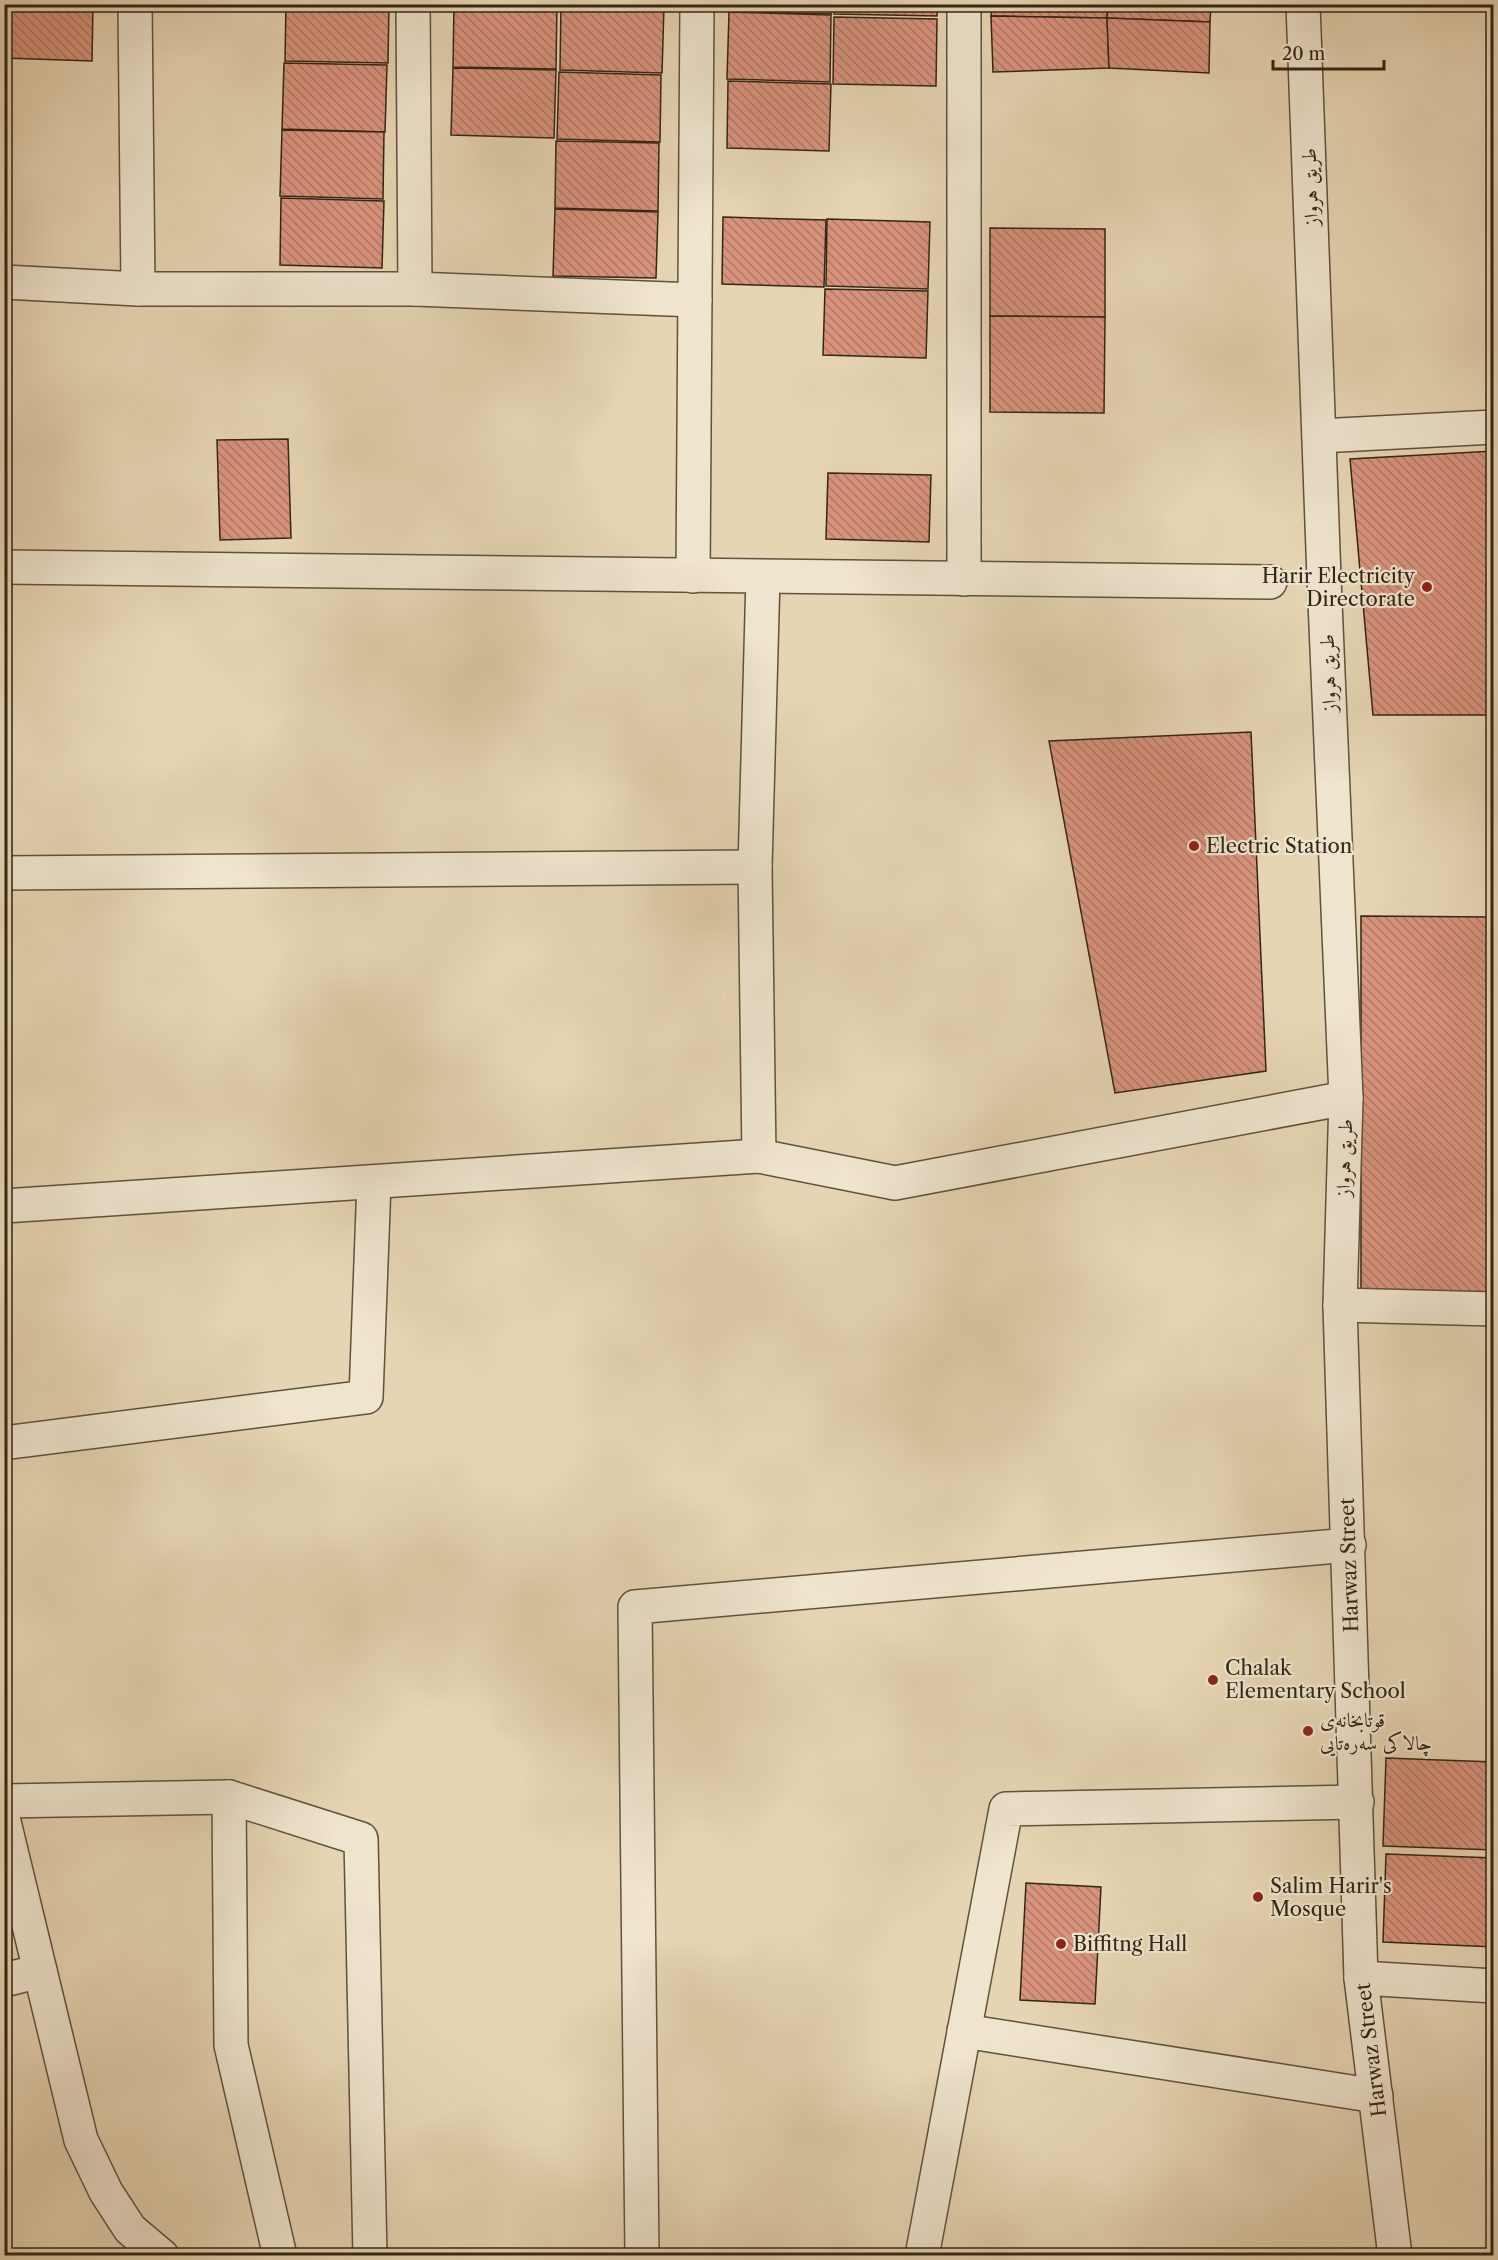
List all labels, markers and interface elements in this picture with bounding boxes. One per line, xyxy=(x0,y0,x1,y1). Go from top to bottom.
scale bar xyxy=(1273,33,1384,71)
text: 20 m xyxy=(1282,43,1326,65)
street label: طريق هرواز xyxy=(1297,147,1324,228)
place label: Harir Electricity Directorate xyxy=(1262,564,1416,611)
marker: Harir Electricity Directorate xyxy=(1420,580,1434,594)
street label: طريق هرواز xyxy=(1315,633,1342,714)
place label: Electric Station xyxy=(1206,834,1353,858)
marker: Electric Station xyxy=(1187,839,1201,853)
street label: طريق هرواز xyxy=(1331,1119,1358,1199)
street label: Harwaz Street xyxy=(1335,1497,1363,1633)
place label: Chalak Elementary School xyxy=(1225,1656,1406,1703)
marker: Chalak Elementary School xyxy=(1206,1673,1220,1687)
place label: قوتابخانەی چالاکی سەرەتایی xyxy=(1320,1708,1432,1757)
marker: قوتابخانەی چالاکی سەرەتایی xyxy=(1301,1724,1315,1738)
place label: Salim Harir's Mosque xyxy=(1270,1874,1392,1921)
marker: Salim Harir's Mosque xyxy=(1251,1890,1265,1904)
place label: Biffitng Hall xyxy=(1073,1932,1187,1956)
marker: Biffitng Hall xyxy=(1054,1937,1068,1951)
street label: Harwaz Street xyxy=(1351,1982,1391,2118)

